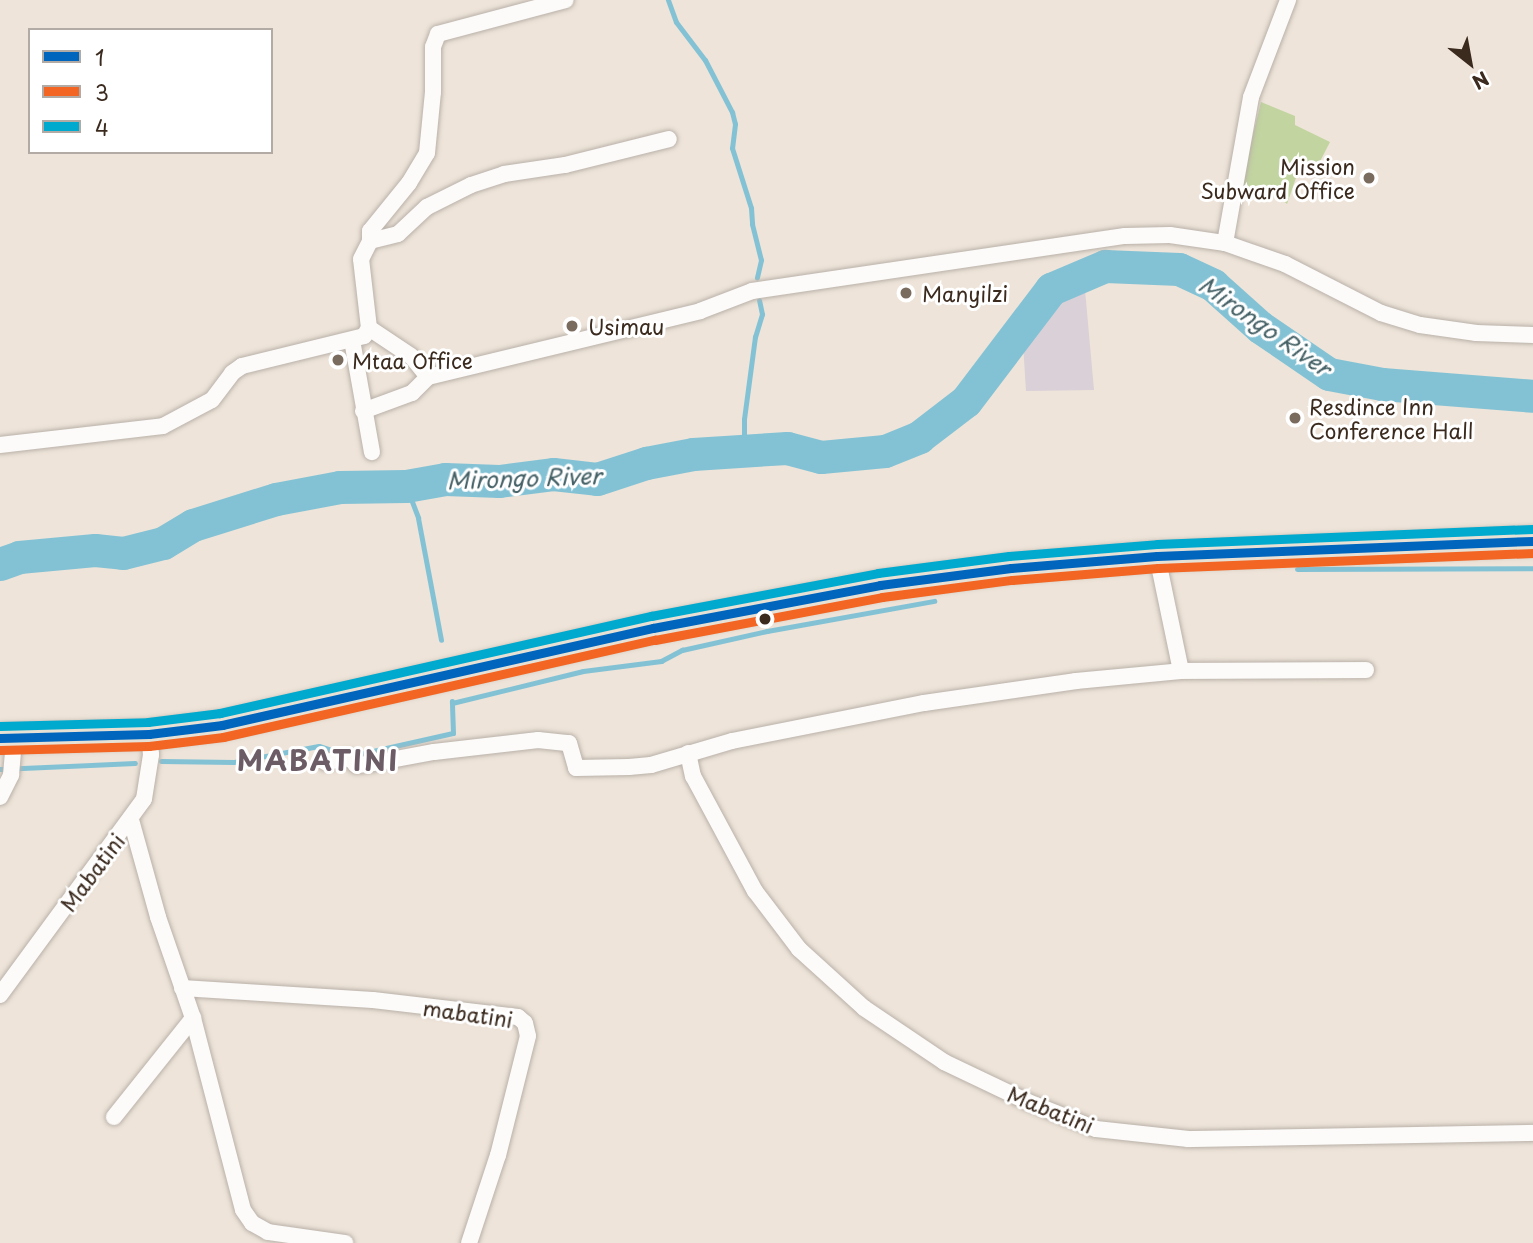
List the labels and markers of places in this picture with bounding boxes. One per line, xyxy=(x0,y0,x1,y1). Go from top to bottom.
place label: Mission Subward Office xyxy=(1198,153,1355,203)
marker: Mission Subward Office xyxy=(1361,170,1377,186)
place label: Manyilzi xyxy=(922,280,1008,306)
marker: Manyilzi xyxy=(896,283,916,303)
place label: Usimau xyxy=(588,313,664,339)
marker: Usimau xyxy=(562,316,582,336)
place label: Mtaa Office xyxy=(352,347,475,373)
marker: Mtaa Office xyxy=(330,352,346,368)
place label: Resdince Inn Conference Hall xyxy=(1309,393,1473,443)
marker: Resdince Inn Conference Hall xyxy=(1287,410,1303,426)
unlabelled marker xyxy=(758,612,772,626)

